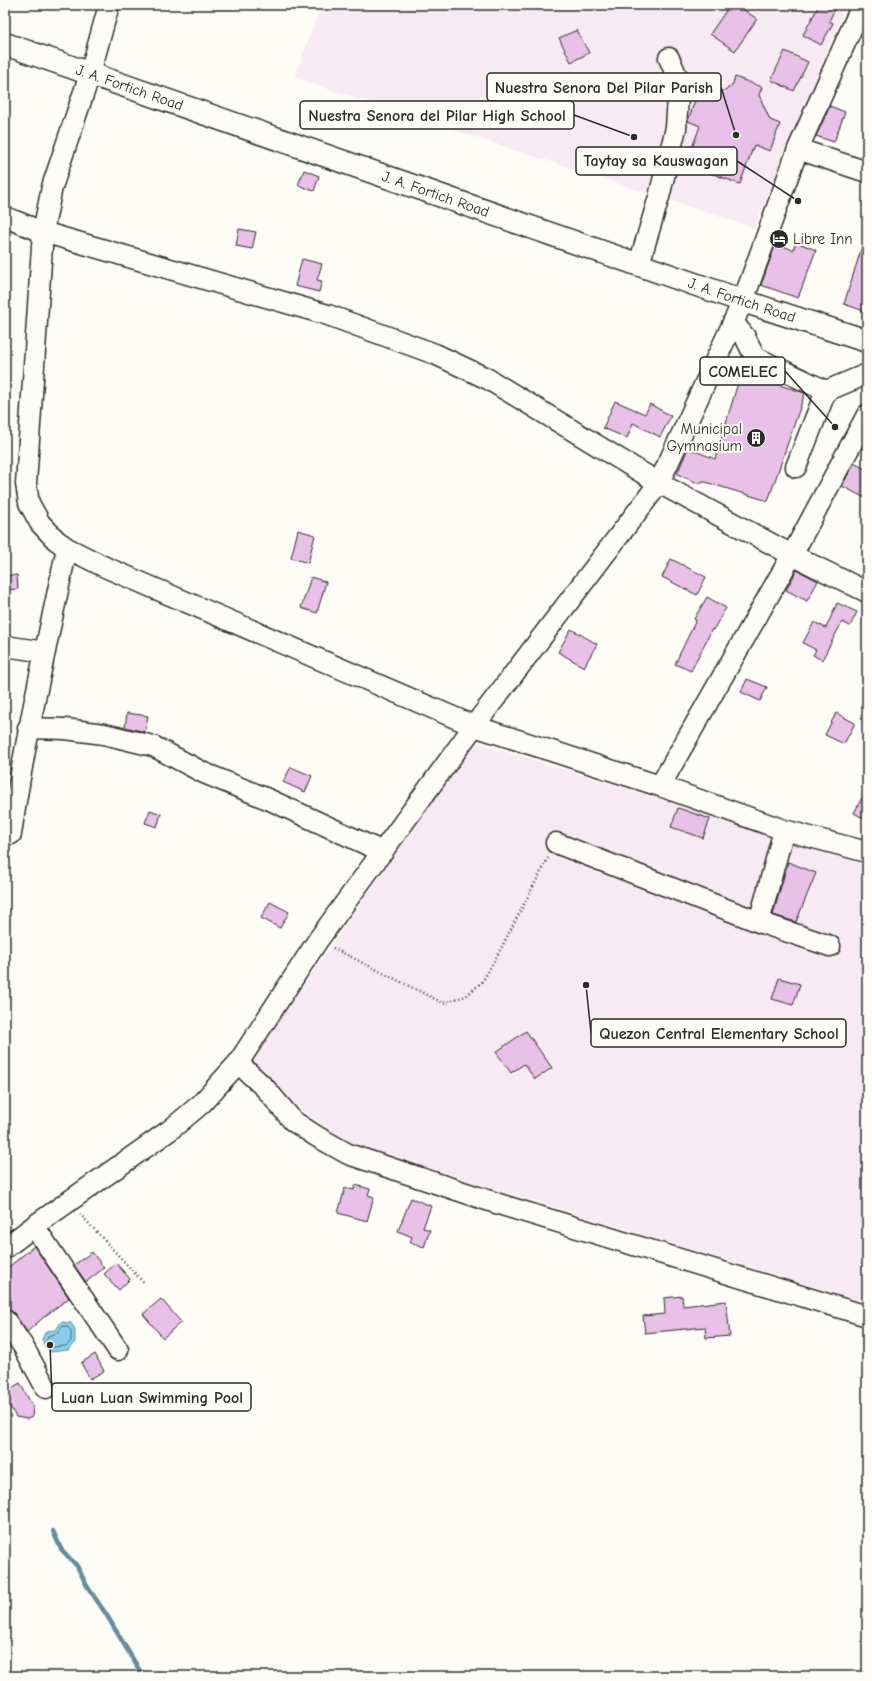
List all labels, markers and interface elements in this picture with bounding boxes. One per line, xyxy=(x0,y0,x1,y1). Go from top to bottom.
street label: J. A. Fortich Road xyxy=(74,60,186,114)
callout: Nuestra Senora Del Pilar Parish xyxy=(487,73,721,101)
text: Nuestra Senora Del Pilar Parish xyxy=(495,79,713,97)
callout: Nuestra Senora del Pilar High School xyxy=(300,101,574,129)
text: Nuestra Senora del Pilar High School xyxy=(308,107,566,125)
callout: Taytay sa Kauswagan xyxy=(576,147,737,175)
text: Taytay sa Kauswagan xyxy=(583,152,729,170)
street label: J. A. Fortich Road xyxy=(380,167,492,221)
hotel icon: Libre Inn xyxy=(768,228,790,250)
place label: Libre Inn xyxy=(793,230,853,248)
street label: J. A. Fortich Road xyxy=(686,274,798,326)
callout: COMELEC xyxy=(700,357,785,385)
text: COMELEC xyxy=(708,363,778,381)
place label: Municipal Gymnasium xyxy=(666,420,742,455)
building icon: Municipal Gymnasium xyxy=(745,427,767,449)
callout: Quezon Central Elementary School xyxy=(591,1019,846,1047)
text: Quezon Central Elementary School xyxy=(599,1025,839,1043)
callout: Luan Luan Swimming Pool xyxy=(52,1383,251,1411)
text: Luan Luan Swimming Pool xyxy=(61,1389,243,1407)

